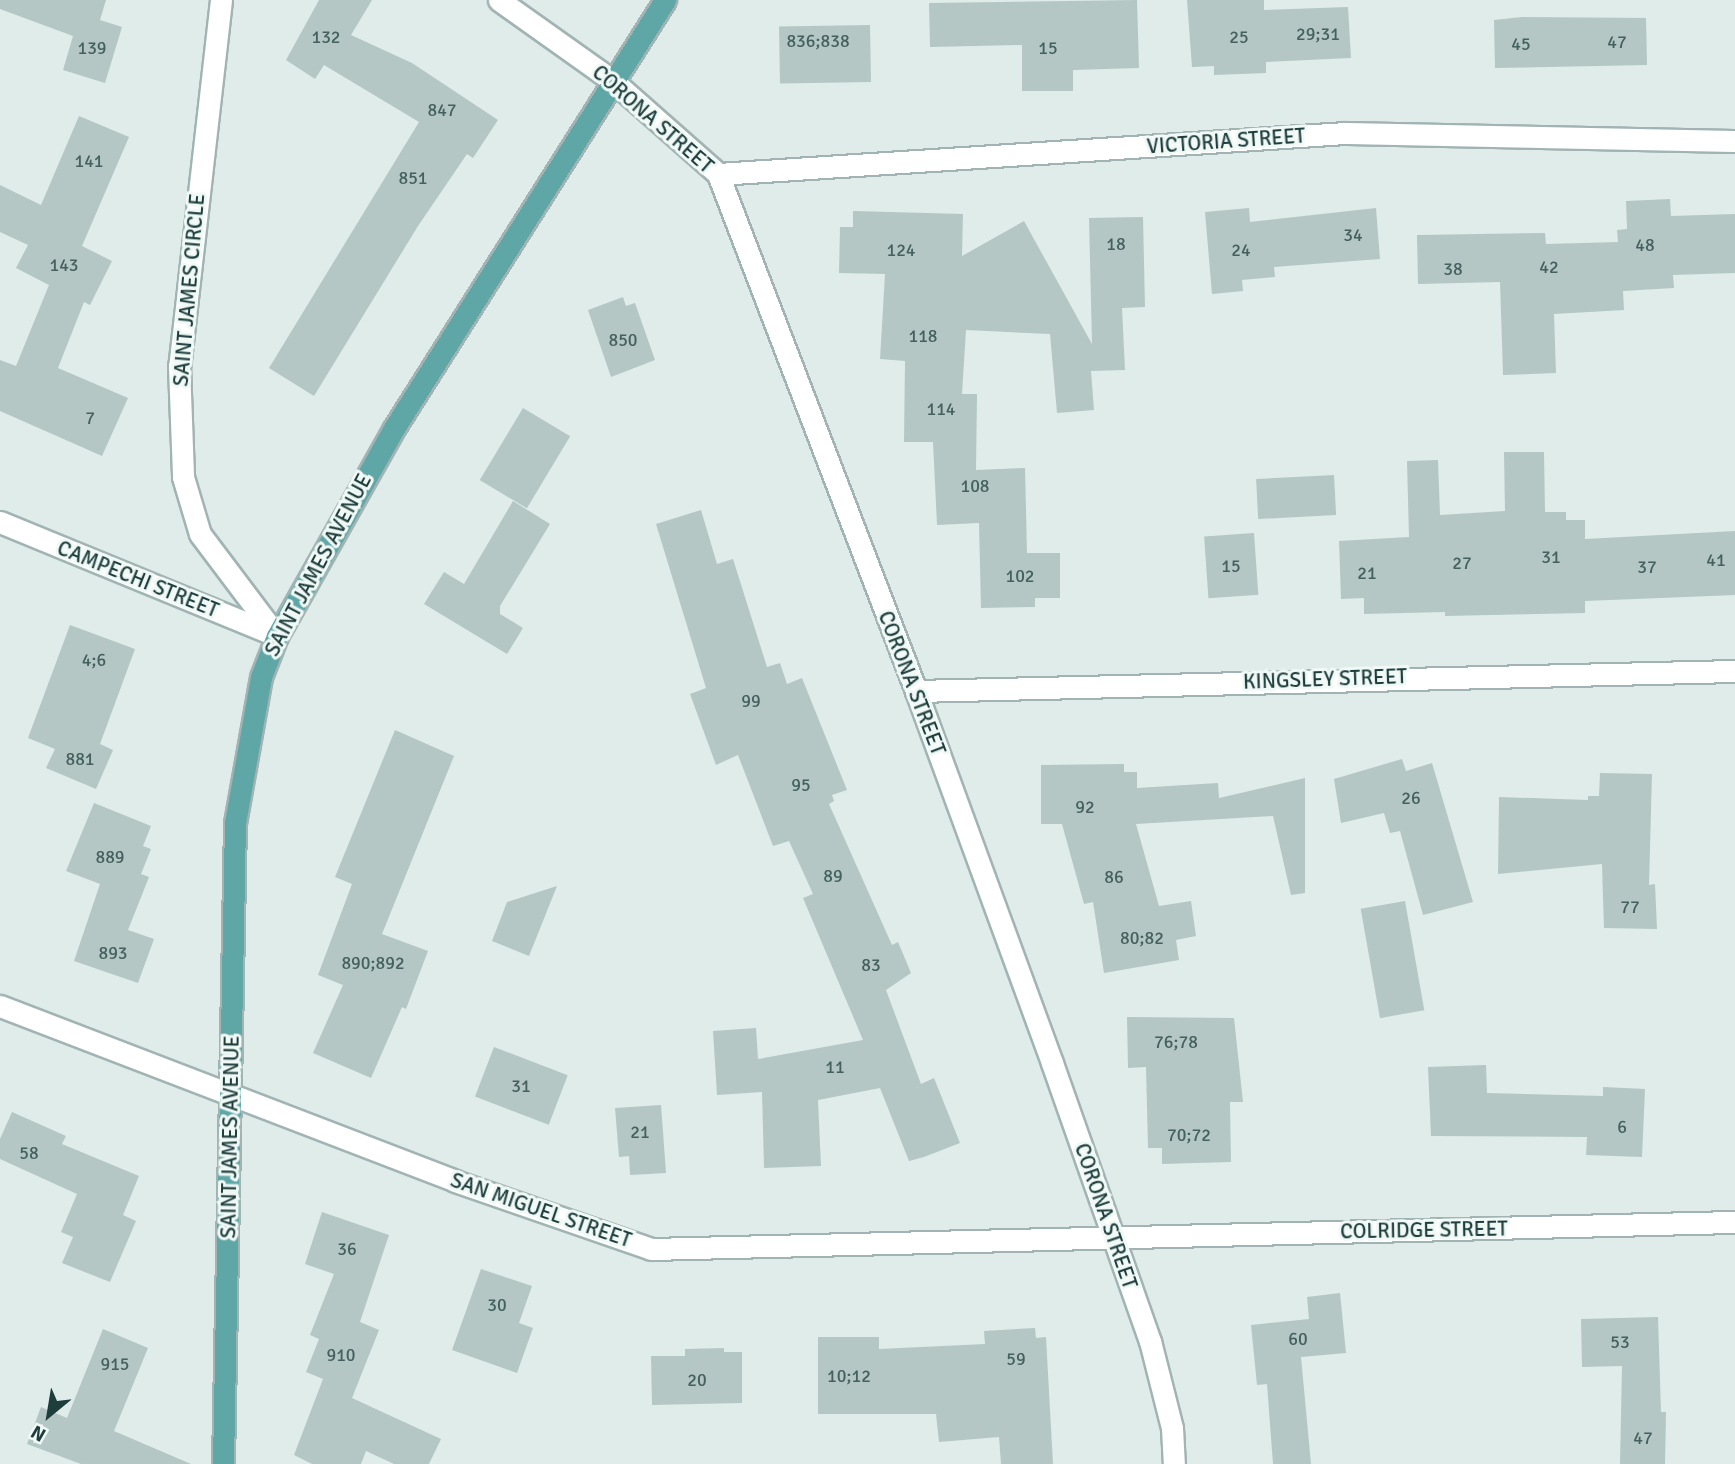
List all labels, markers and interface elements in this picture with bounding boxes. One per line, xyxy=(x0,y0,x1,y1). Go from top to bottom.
house number: 29;31 xyxy=(1296,23,1340,45)
house number: 132 xyxy=(311,26,341,48)
house number: 25 xyxy=(1229,26,1249,48)
house number: 836;838 xyxy=(786,30,850,52)
house number: 47 xyxy=(1607,31,1627,53)
house number: 45 xyxy=(1511,33,1531,55)
house number: 139 xyxy=(77,37,107,59)
house number: 15 xyxy=(1038,37,1058,59)
street label: CORONA STREET xyxy=(587,60,719,178)
house number: 847 xyxy=(427,99,457,121)
street label: VICTORIA STREET xyxy=(1146,123,1306,159)
house number: 141 xyxy=(74,150,104,172)
house number: 851 xyxy=(398,167,428,189)
street label: SAINT JAMES CIRCLE xyxy=(168,193,210,387)
house number: 34 xyxy=(1343,224,1363,246)
house number: 18 xyxy=(1106,233,1126,255)
house number: 48 xyxy=(1635,234,1655,256)
house number: 124 xyxy=(886,239,916,261)
house number: 24 xyxy=(1231,239,1251,261)
house number: 143 xyxy=(49,254,79,276)
house number: 42 xyxy=(1539,256,1559,278)
house number: 38 xyxy=(1443,258,1463,280)
house number: 118 xyxy=(908,325,938,347)
house number: 850 xyxy=(608,329,638,351)
house number: 114 xyxy=(926,398,956,420)
house number: 7 xyxy=(85,407,95,429)
street label: SAINT JAMES AVENUE xyxy=(259,470,377,660)
house number: 108 xyxy=(960,475,990,497)
street label: CAMPECHI STREET xyxy=(54,535,222,623)
house number: 31 xyxy=(1541,546,1561,568)
house number: 41 xyxy=(1706,549,1726,571)
house number: 27 xyxy=(1452,552,1472,574)
house number: 15 xyxy=(1221,555,1241,577)
house number: 37 xyxy=(1637,556,1657,578)
house number: 21 xyxy=(1357,562,1377,584)
house number: 102 xyxy=(1005,565,1035,587)
street label: CORONA STREET xyxy=(873,607,951,759)
house number: 4;6 xyxy=(82,649,106,671)
street label: KINGSLEY STREET xyxy=(1243,664,1407,694)
house number: 99 xyxy=(741,690,761,712)
house number: 881 xyxy=(65,748,95,770)
house number: 95 xyxy=(791,774,811,796)
house number: 26 xyxy=(1401,787,1421,809)
house number: 92 xyxy=(1075,796,1095,818)
house number: 889 xyxy=(95,846,125,868)
house number: 89 xyxy=(823,865,843,887)
house number: 86 xyxy=(1104,866,1124,888)
house number: 77 xyxy=(1620,896,1640,918)
house number: 80;82 xyxy=(1120,927,1164,949)
house number: 893 xyxy=(98,942,128,964)
house number: 890;892 xyxy=(341,952,405,974)
house number: 83 xyxy=(861,954,881,976)
house number: 76;78 xyxy=(1154,1031,1198,1053)
street label: SAINT JAMES AVENUE xyxy=(216,1035,244,1239)
house number: 11 xyxy=(825,1056,845,1078)
house number: 31 xyxy=(511,1075,531,1097)
house number: 6 xyxy=(1617,1116,1627,1138)
house number: 21 xyxy=(630,1121,650,1143)
house number: 70;72 xyxy=(1167,1124,1211,1146)
street label: CORONA STREET xyxy=(1069,1140,1143,1292)
house number: 58 xyxy=(19,1142,39,1164)
street label: SAN MIGUEL STREET xyxy=(447,1167,635,1253)
street label: COLRIDGE STREET xyxy=(1340,1216,1508,1244)
house number: 36 xyxy=(337,1238,357,1260)
house number: 30 xyxy=(487,1294,507,1316)
house number: 60 xyxy=(1288,1328,1308,1350)
house number: 53 xyxy=(1610,1331,1630,1353)
house number: 910 xyxy=(326,1344,356,1366)
house number: 59 xyxy=(1006,1348,1026,1370)
house number: 915 xyxy=(100,1353,130,1375)
house number: 10;12 xyxy=(827,1365,871,1387)
house number: 20 xyxy=(687,1369,707,1391)
north arrow xyxy=(14,1380,84,1450)
text: N xyxy=(27,1419,50,1447)
house number: 47 xyxy=(1633,1427,1653,1449)

